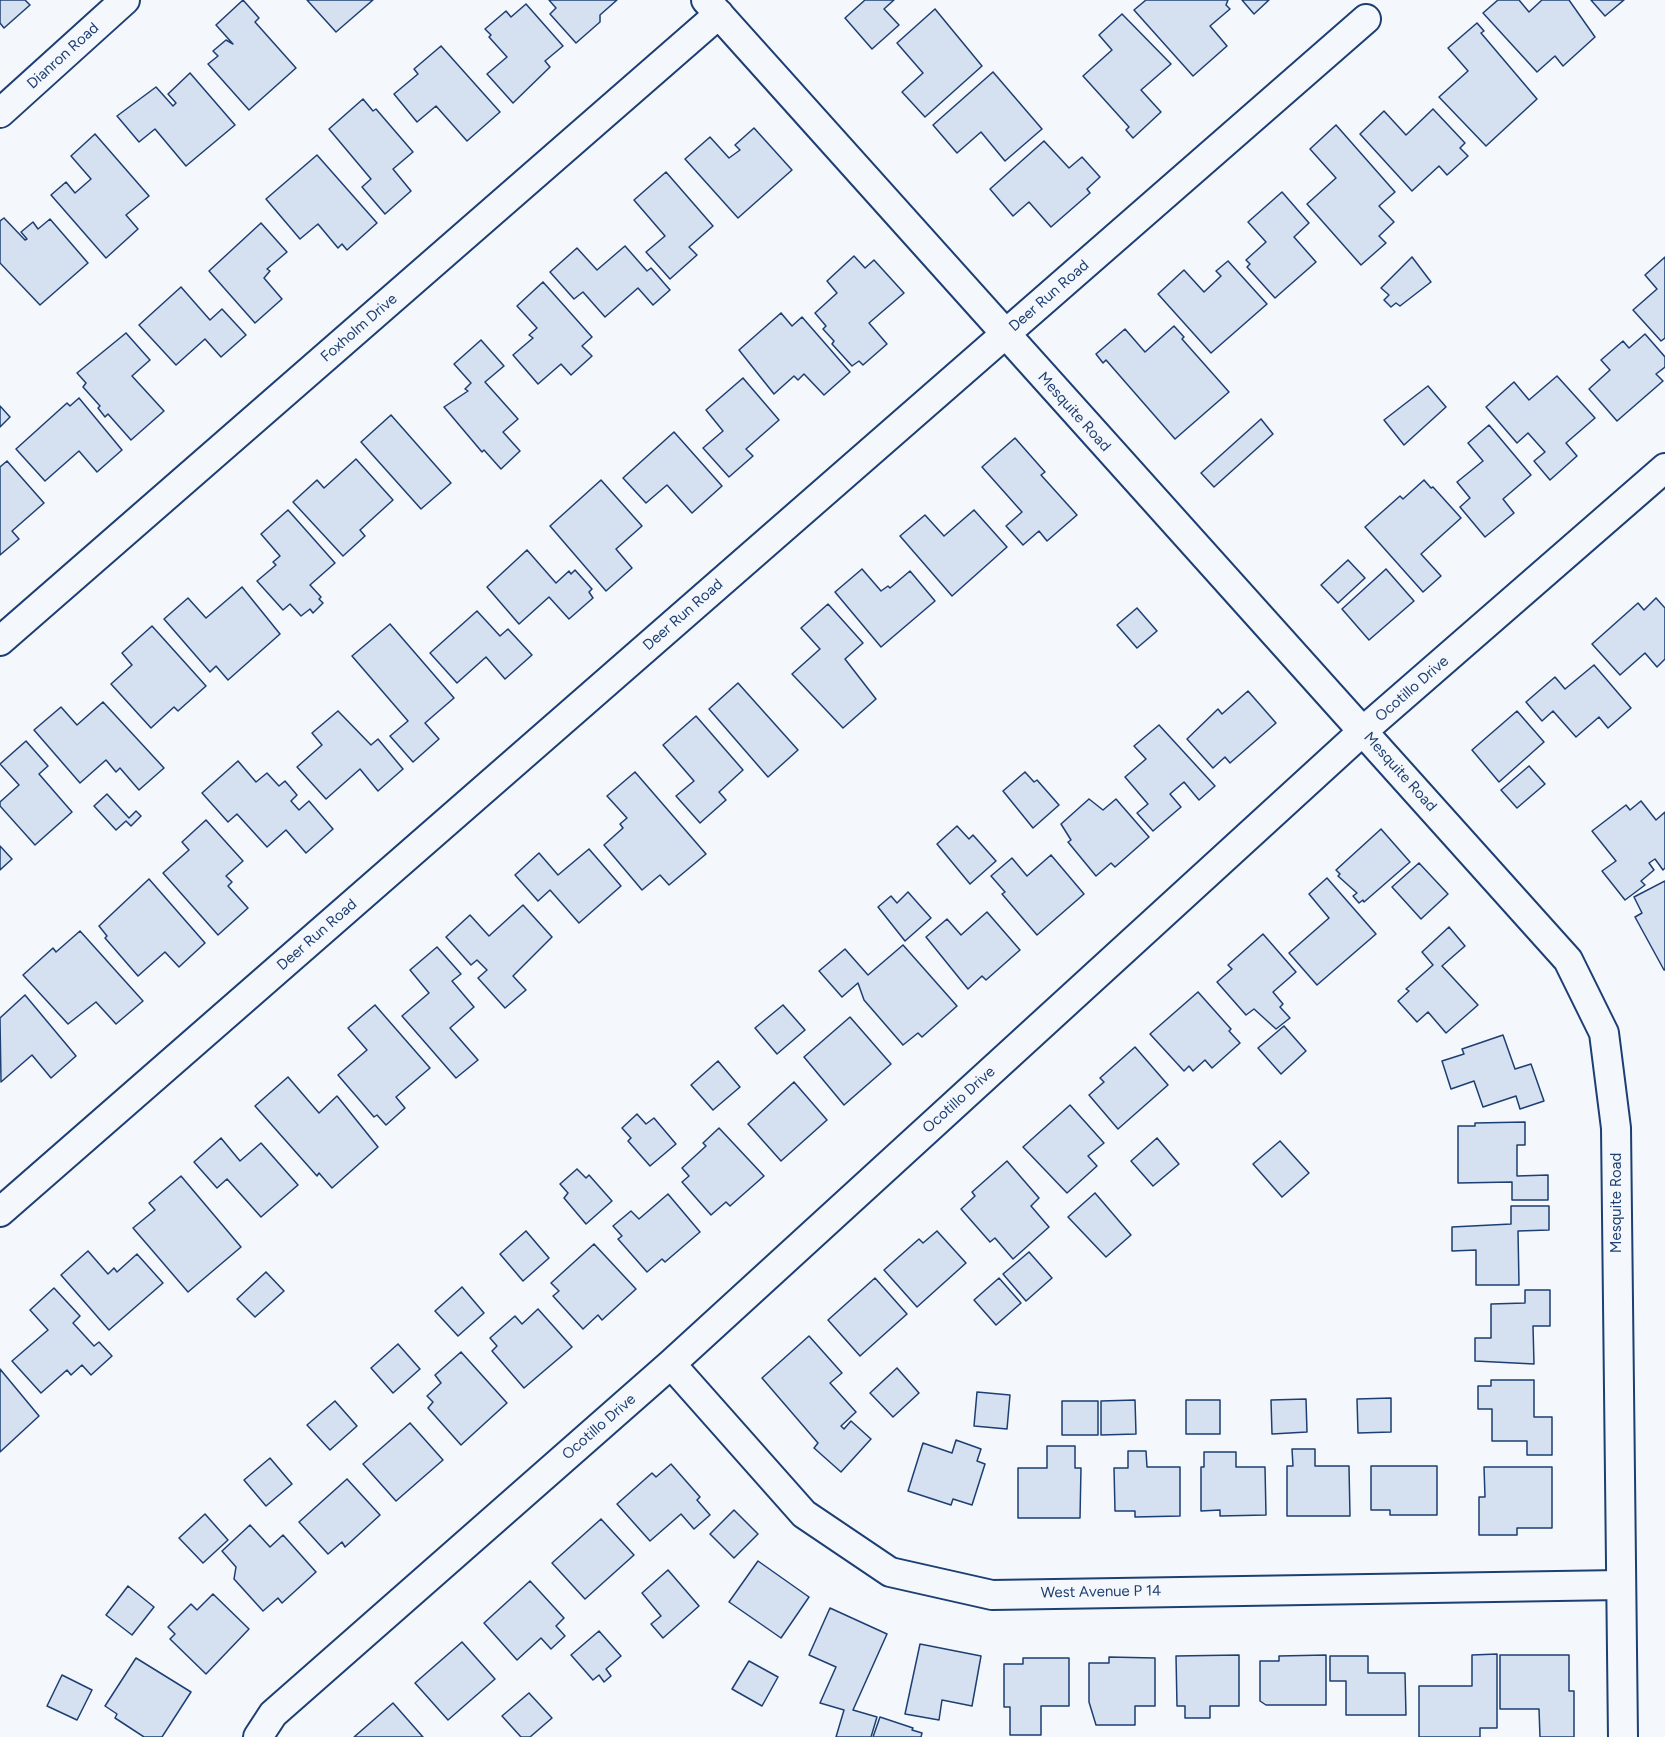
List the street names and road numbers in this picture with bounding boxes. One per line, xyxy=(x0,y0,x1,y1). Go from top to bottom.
street label: Dianron Road xyxy=(23,19,103,93)
street label: Deer Run Road xyxy=(1005,256,1093,336)
street label: Foxholm Drive xyxy=(317,290,401,366)
street label: Mesquite Road xyxy=(1034,369,1114,455)
street label: Deer Run Road xyxy=(639,575,727,655)
street label: Ocotillo Drive xyxy=(1372,652,1452,726)
street label: Mesquite Road xyxy=(1360,729,1440,815)
street label: Deer Run Road xyxy=(273,895,361,975)
street label: Ocotillo Drive xyxy=(919,1063,999,1137)
street label: Mesquite Road xyxy=(1608,1153,1626,1253)
street label: Ocotillo Drive xyxy=(559,1390,639,1464)
street label: West Avenue P 14 xyxy=(1041,1582,1161,1602)

